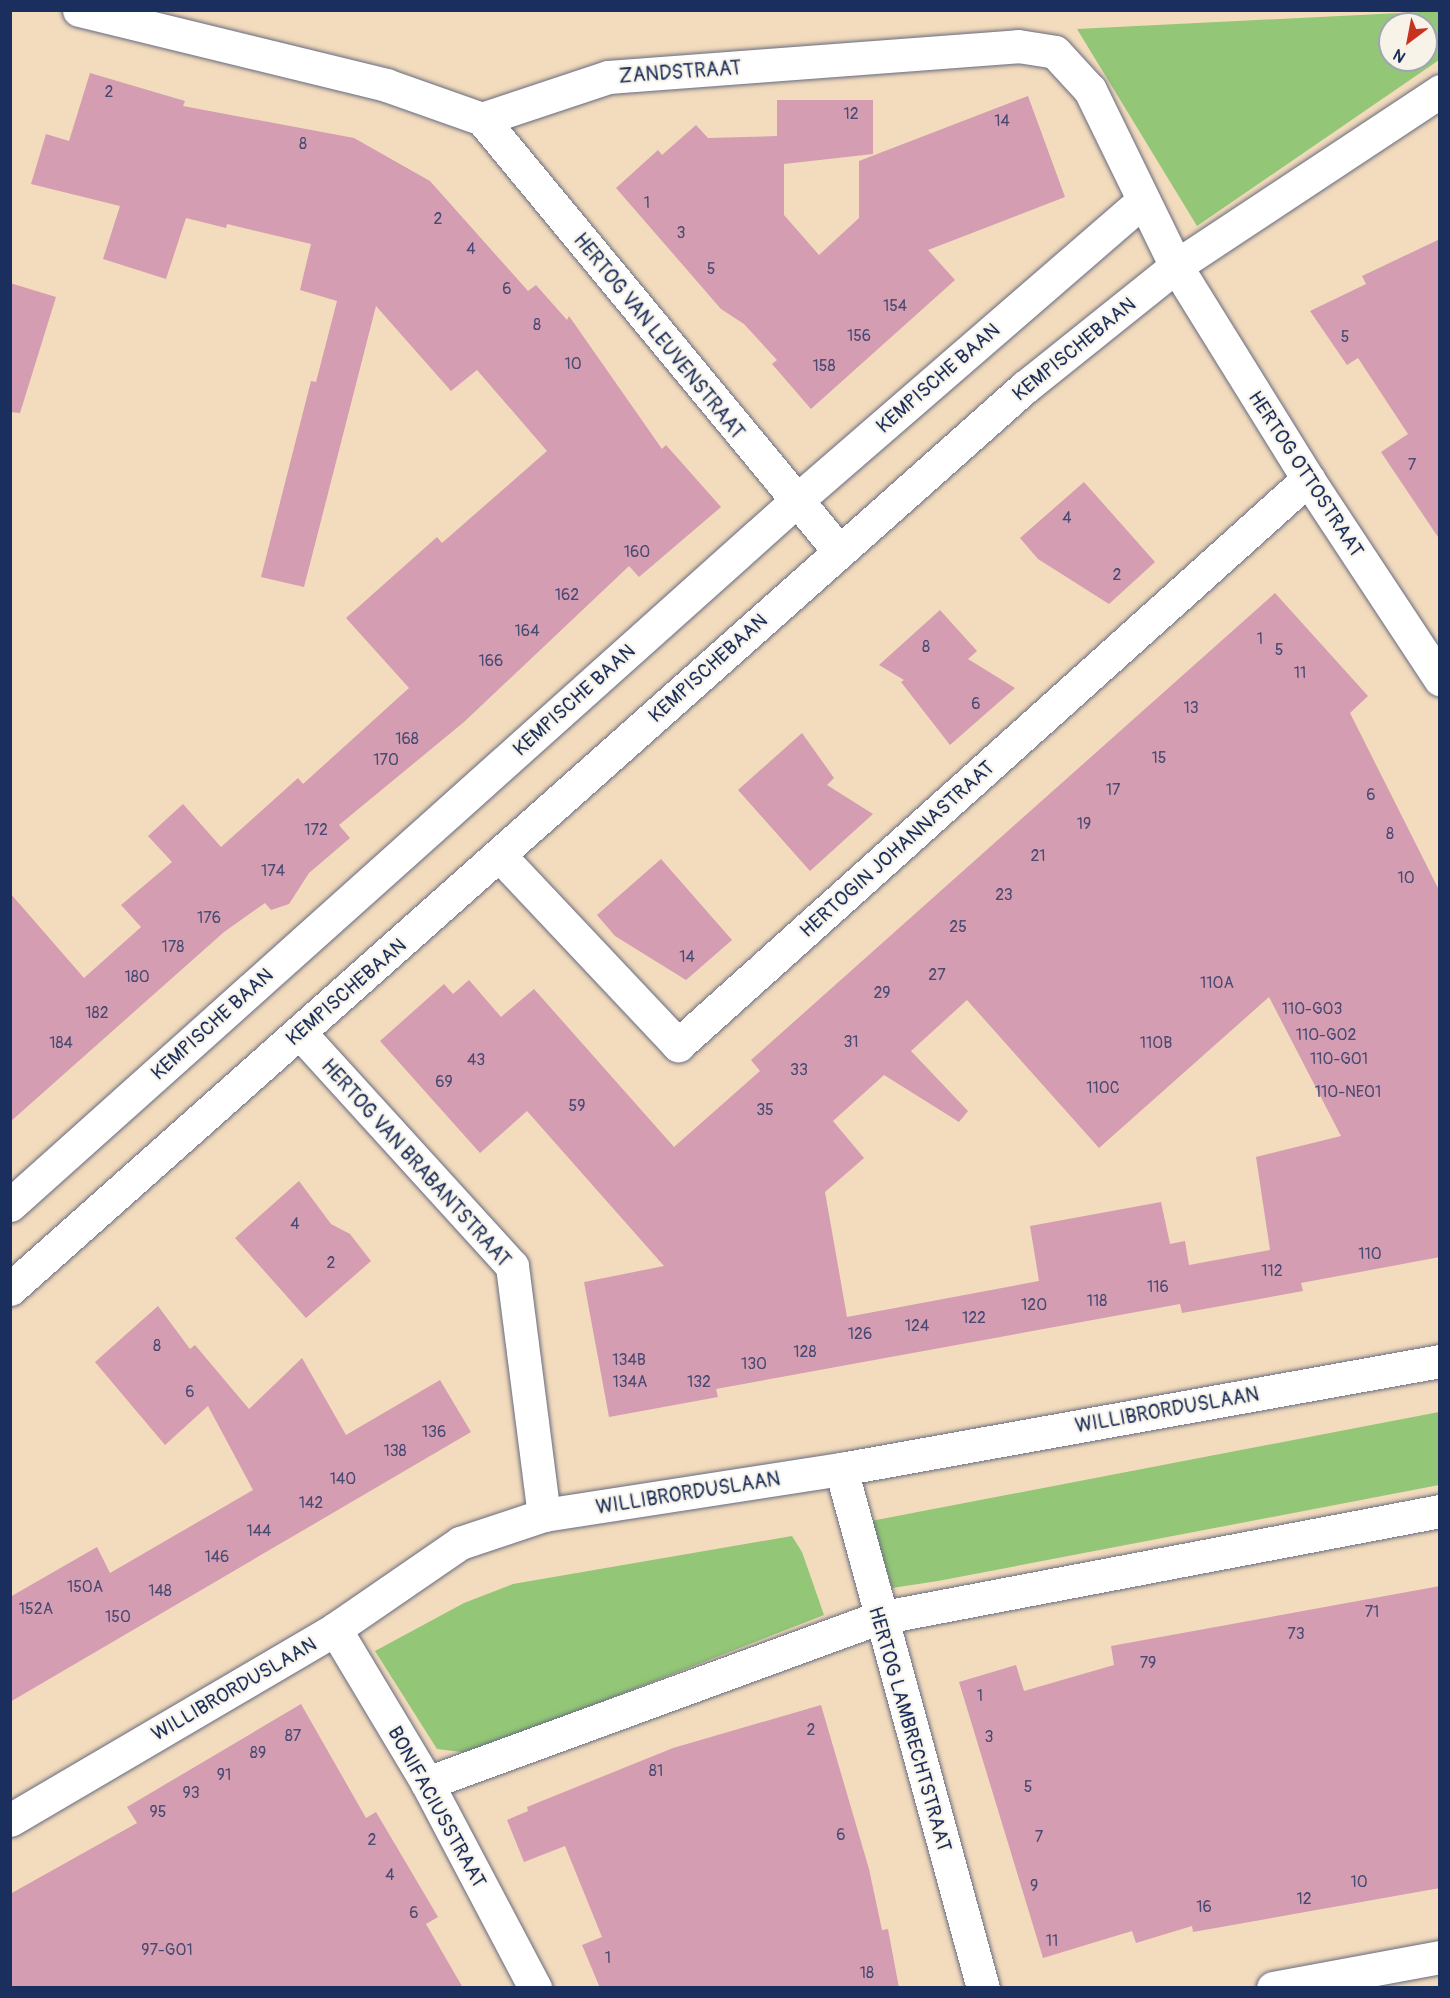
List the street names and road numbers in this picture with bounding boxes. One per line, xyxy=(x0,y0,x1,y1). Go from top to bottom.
street label: ZANDSTRAAT xyxy=(618,56,742,88)
street label: HERTOG VAN LEUVENSTRAAT xyxy=(568,228,750,444)
street label: KEMPISCHEBAAN xyxy=(1008,292,1140,406)
street label: KEMPISCHE BAAN xyxy=(871,318,1005,438)
street label: HERTOG OTTOSTRAAT xyxy=(1243,386,1369,562)
street label: KEMPISCHEBAAN xyxy=(644,608,772,728)
street label: KEMPISCHE BAAN xyxy=(508,639,640,761)
street label: HERTOGIN JOHANNASTRAAT xyxy=(795,755,999,943)
street label: KEMPISCHEBAAN xyxy=(281,933,411,1051)
street label: KEMPISCHE BAAN xyxy=(146,963,278,1085)
street label: HERTOG VAN BRABANTSTRAAT xyxy=(316,1054,516,1272)
street label: WILLIBRORDUSLAAN xyxy=(1073,1382,1261,1438)
street label: WILLIBRORDUSLAAN xyxy=(594,1467,782,1519)
street label: HERTOG LAMBRECHTSTRAAT xyxy=(863,1604,957,1854)
street label: WILLIBRORDUSLAAN xyxy=(147,1632,321,1746)
street label: BONIFACIUSSTRAAT xyxy=(383,1722,491,1892)

